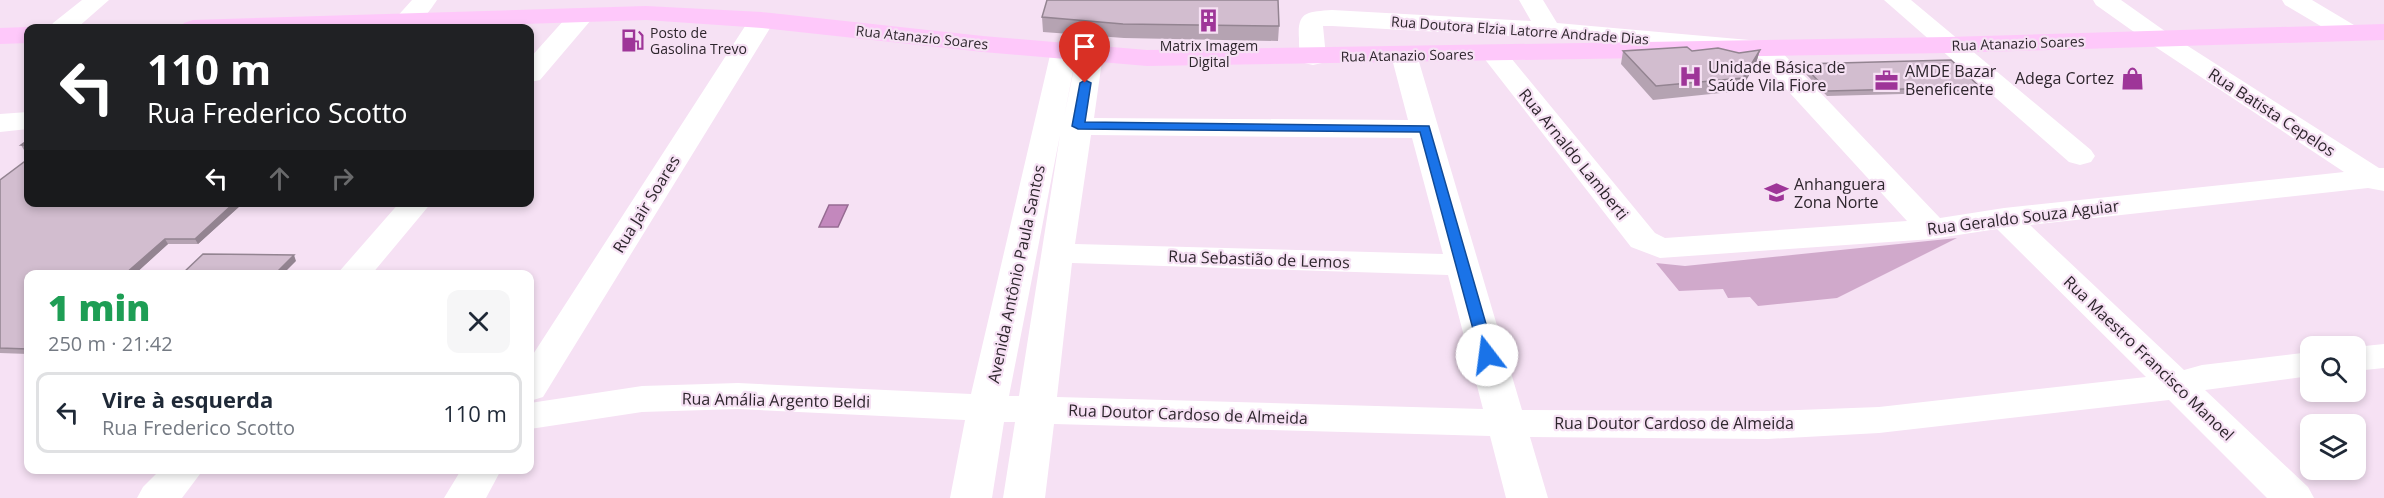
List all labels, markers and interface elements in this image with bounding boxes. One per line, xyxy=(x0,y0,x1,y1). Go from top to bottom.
building icon: Matrix Imagem Digital xyxy=(1196,8,1222,34)
street label: Rua Doutora Elzia Latorre Andrade Dias xyxy=(1390,12,1650,49)
street label: Rua Atanazio Soares xyxy=(855,21,989,53)
pin xyxy=(1059,21,1110,83)
place label: Posto de Gasolina Trevo xyxy=(650,23,747,58)
fuel station icon: Posto de Gasolina Trevo xyxy=(619,27,645,53)
icon: arrive xyxy=(1068,30,1101,63)
street label: Rua Atanazio Soares xyxy=(1951,31,2085,55)
place label: Matrix Imagem Digital xyxy=(1160,36,1258,71)
text: 110 m xyxy=(147,40,271,97)
street label: Rua Atanazio Soares xyxy=(1340,44,1474,66)
icon: left xyxy=(48,48,126,126)
place label: Unidade Básica de Saúde Vila Fiore xyxy=(1708,56,1846,96)
place label: AMDE Bazar Beneficente xyxy=(1905,60,1997,100)
hospital icon: Unidade Básica de Saúde Vila Fiore xyxy=(1677,63,1703,89)
street label: Rua Batista Cepelos xyxy=(2204,63,2340,161)
shop icon: Adega Cortez xyxy=(2119,65,2145,91)
office icon: AMDE Bazar Beneficente xyxy=(1874,67,1900,93)
place label: Adega Cortez xyxy=(2015,67,2114,89)
street label: Rua Arnaldo Lamberti xyxy=(1514,84,1634,224)
text: Rua Frederico Scotto xyxy=(147,94,408,131)
street label: Rua Jair Soares xyxy=(607,151,685,257)
icon: left xyxy=(200,162,233,195)
icon: ahead xyxy=(263,162,296,195)
icon: right xyxy=(326,162,359,195)
street label: Avenida Antônio Paula Santos xyxy=(982,163,1050,385)
place label: Anhanguera Zona Norte xyxy=(1794,173,1885,213)
school or university icon: Anhanguera Zona Norte xyxy=(1763,180,1789,206)
street label: Rua Geraldo Souza Aguiar xyxy=(1926,194,2121,240)
street label: Rua Sebastião de Lemos xyxy=(1168,245,1350,273)
street label: Rua Maestro Francisco Manoel xyxy=(2059,271,2239,445)
text: 1 min xyxy=(48,283,150,332)
button: close xyxy=(447,290,510,353)
position arrow xyxy=(1455,323,1519,387)
text: 250 m · 21:42 xyxy=(48,330,173,357)
map controls xyxy=(2300,336,2366,480)
button: search xyxy=(2300,336,2366,402)
text: Vire à esquerda xyxy=(102,384,273,414)
street label: Rua Amália Argento Beldi xyxy=(682,387,870,413)
icon: left xyxy=(51,396,84,429)
text: 110 m xyxy=(443,398,507,428)
street label: Rua Doutor Cardoso de Almeida xyxy=(1068,399,1308,429)
street label: Rua Doutor Cardoso de Almeida xyxy=(1554,412,1794,434)
text: Rua Frederico Scotto xyxy=(102,414,295,441)
button: layers xyxy=(2300,414,2366,480)

